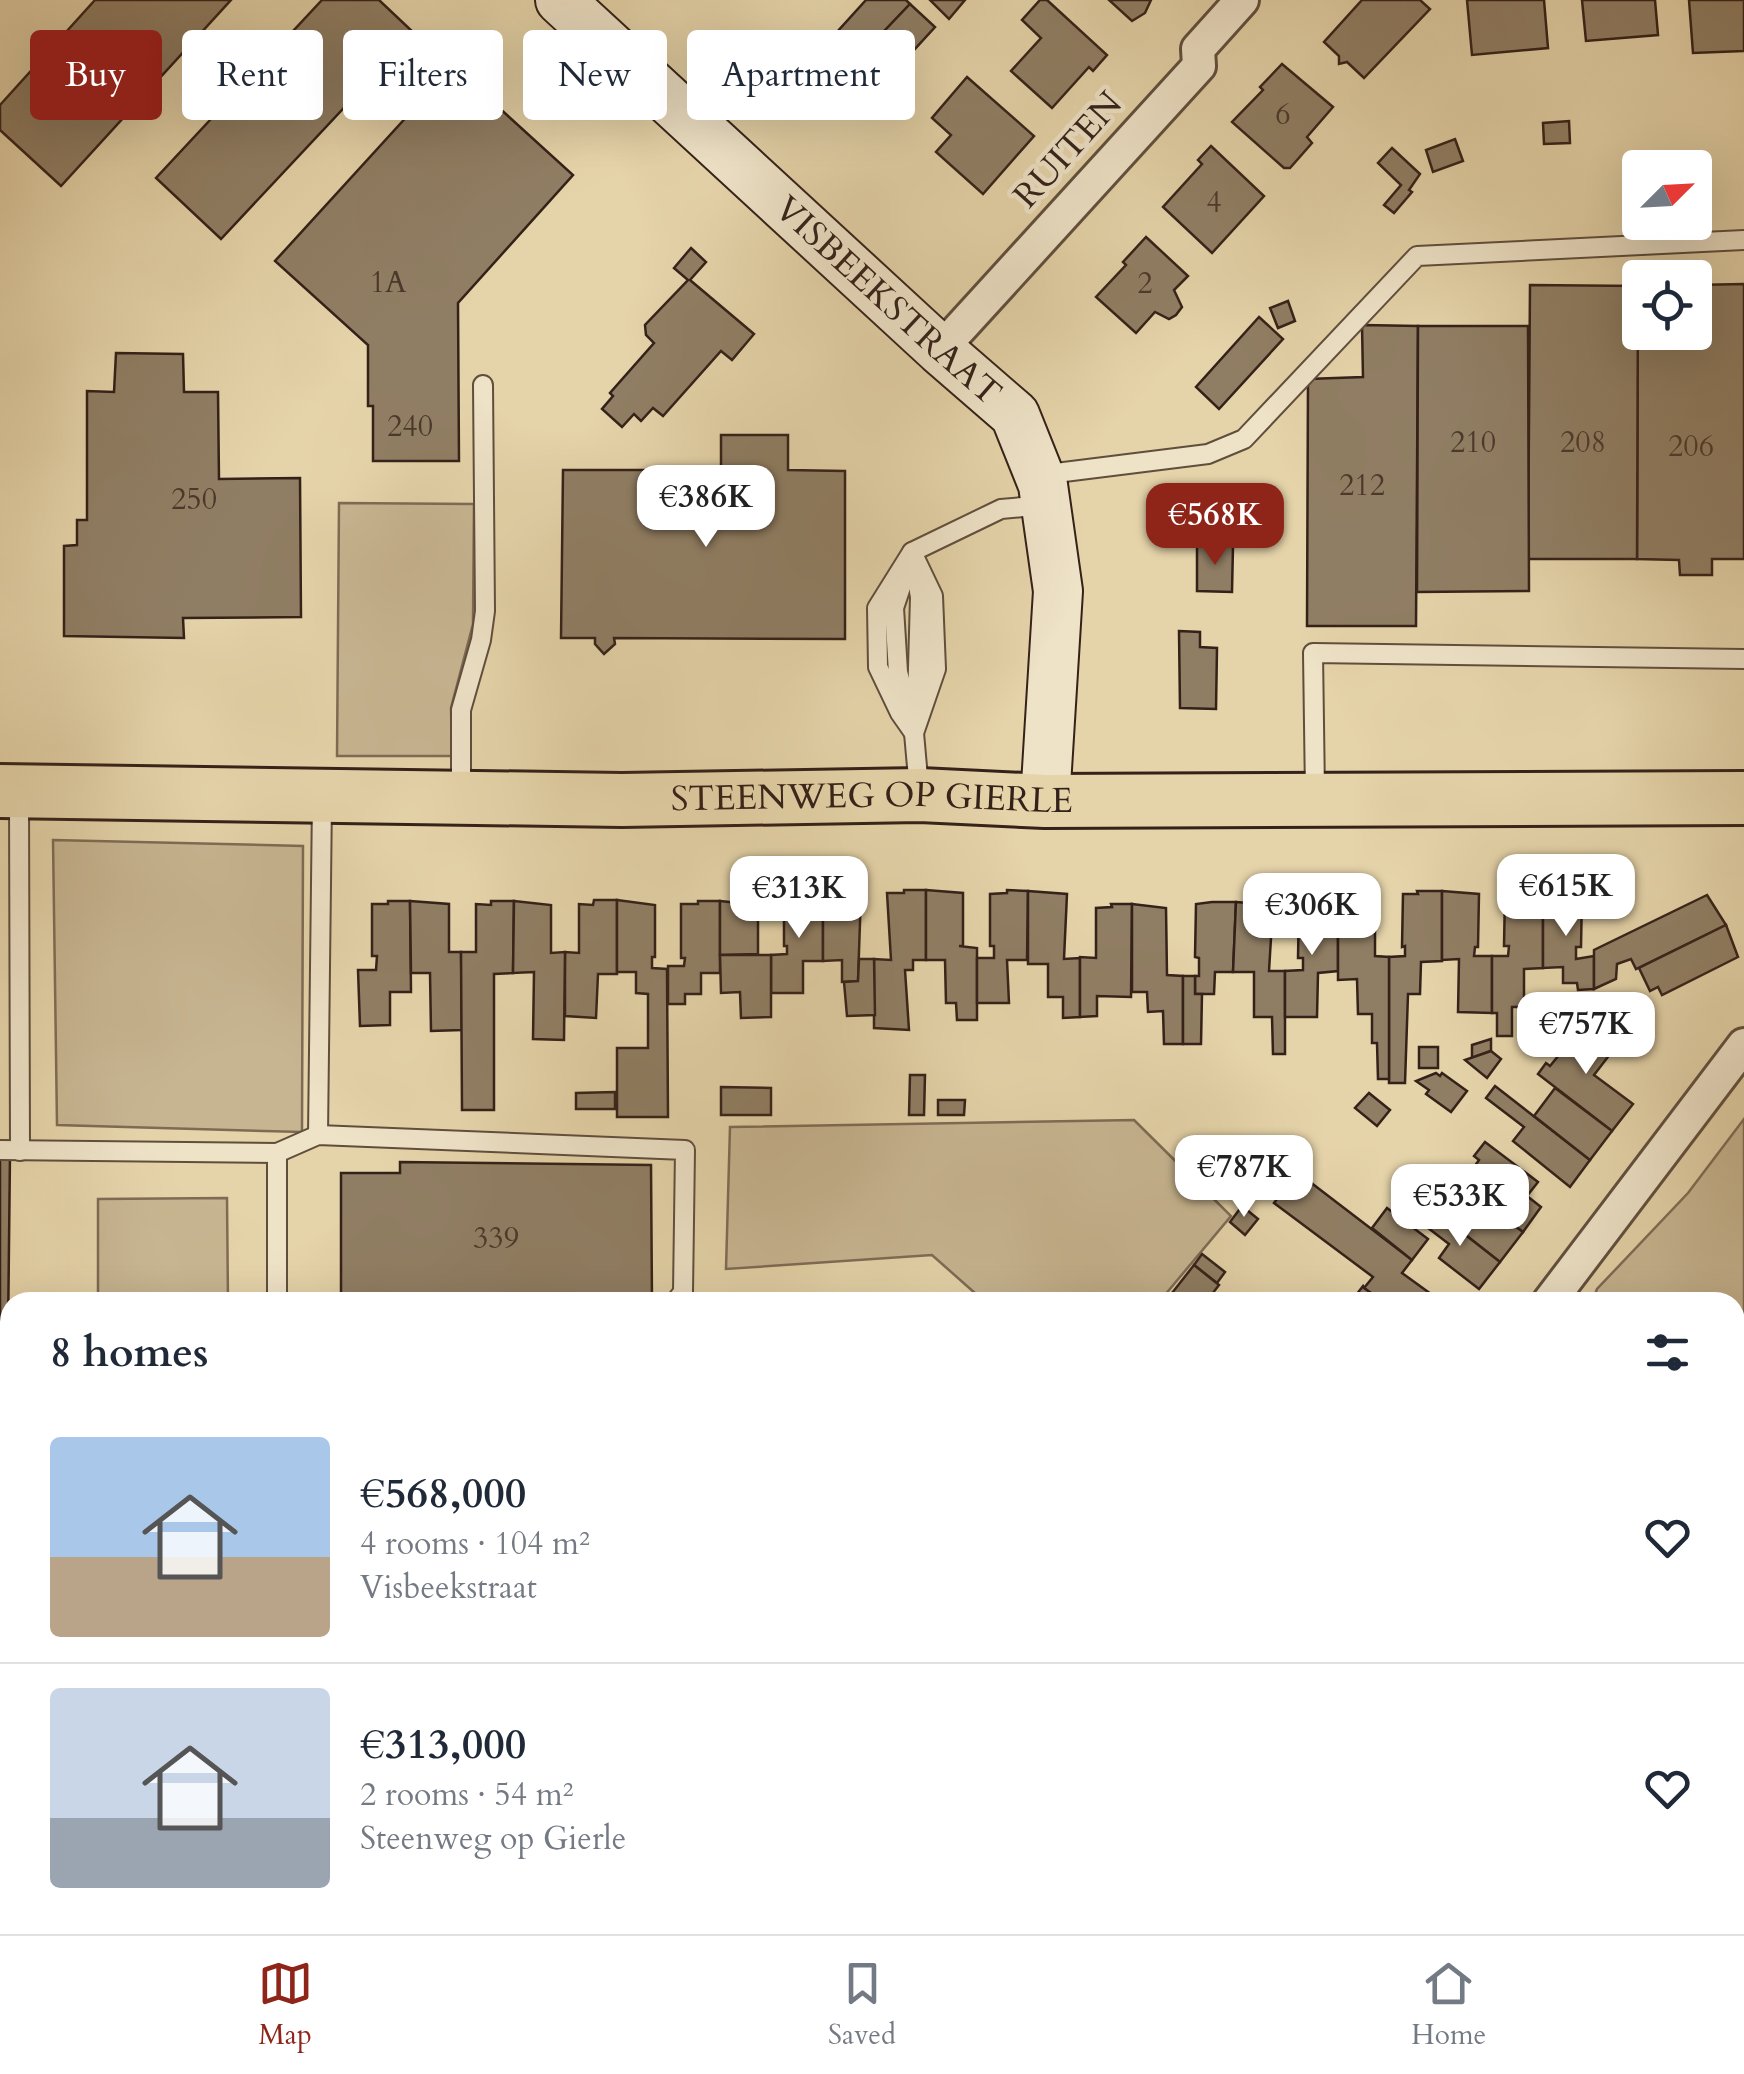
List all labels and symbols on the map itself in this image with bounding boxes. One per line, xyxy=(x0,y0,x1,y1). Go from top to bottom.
street label: RUITEN xyxy=(1003,81,1133,219)
house number: 6 xyxy=(1275,94,1291,135)
north arrow xyxy=(1622,150,1712,240)
house number: 4 xyxy=(1206,182,1222,223)
street label: VISBEEKSTRAAT xyxy=(764,185,1012,417)
house number: 1A xyxy=(370,262,407,303)
house number: 2 xyxy=(1137,263,1153,304)
house number: 240 xyxy=(387,406,433,447)
house number: 210 xyxy=(1450,422,1496,463)
house number: 208 xyxy=(1560,422,1606,463)
house number: 206 xyxy=(1668,426,1714,467)
pin: €386K xyxy=(636,465,776,550)
house number: 212 xyxy=(1339,465,1385,506)
house number: 250 xyxy=(171,479,217,520)
pin: €568K xyxy=(1145,483,1285,568)
street label: STEENWEG OP GIERLE xyxy=(670,771,1073,825)
pin: €615K xyxy=(1496,854,1636,939)
pin: €313K xyxy=(729,856,869,941)
pin: €306K xyxy=(1242,873,1382,958)
pin: €757K xyxy=(1516,992,1656,1077)
pin: €787K xyxy=(1174,1135,1314,1220)
pin: €533K xyxy=(1390,1164,1530,1249)
house number: 339 xyxy=(473,1218,519,1259)

